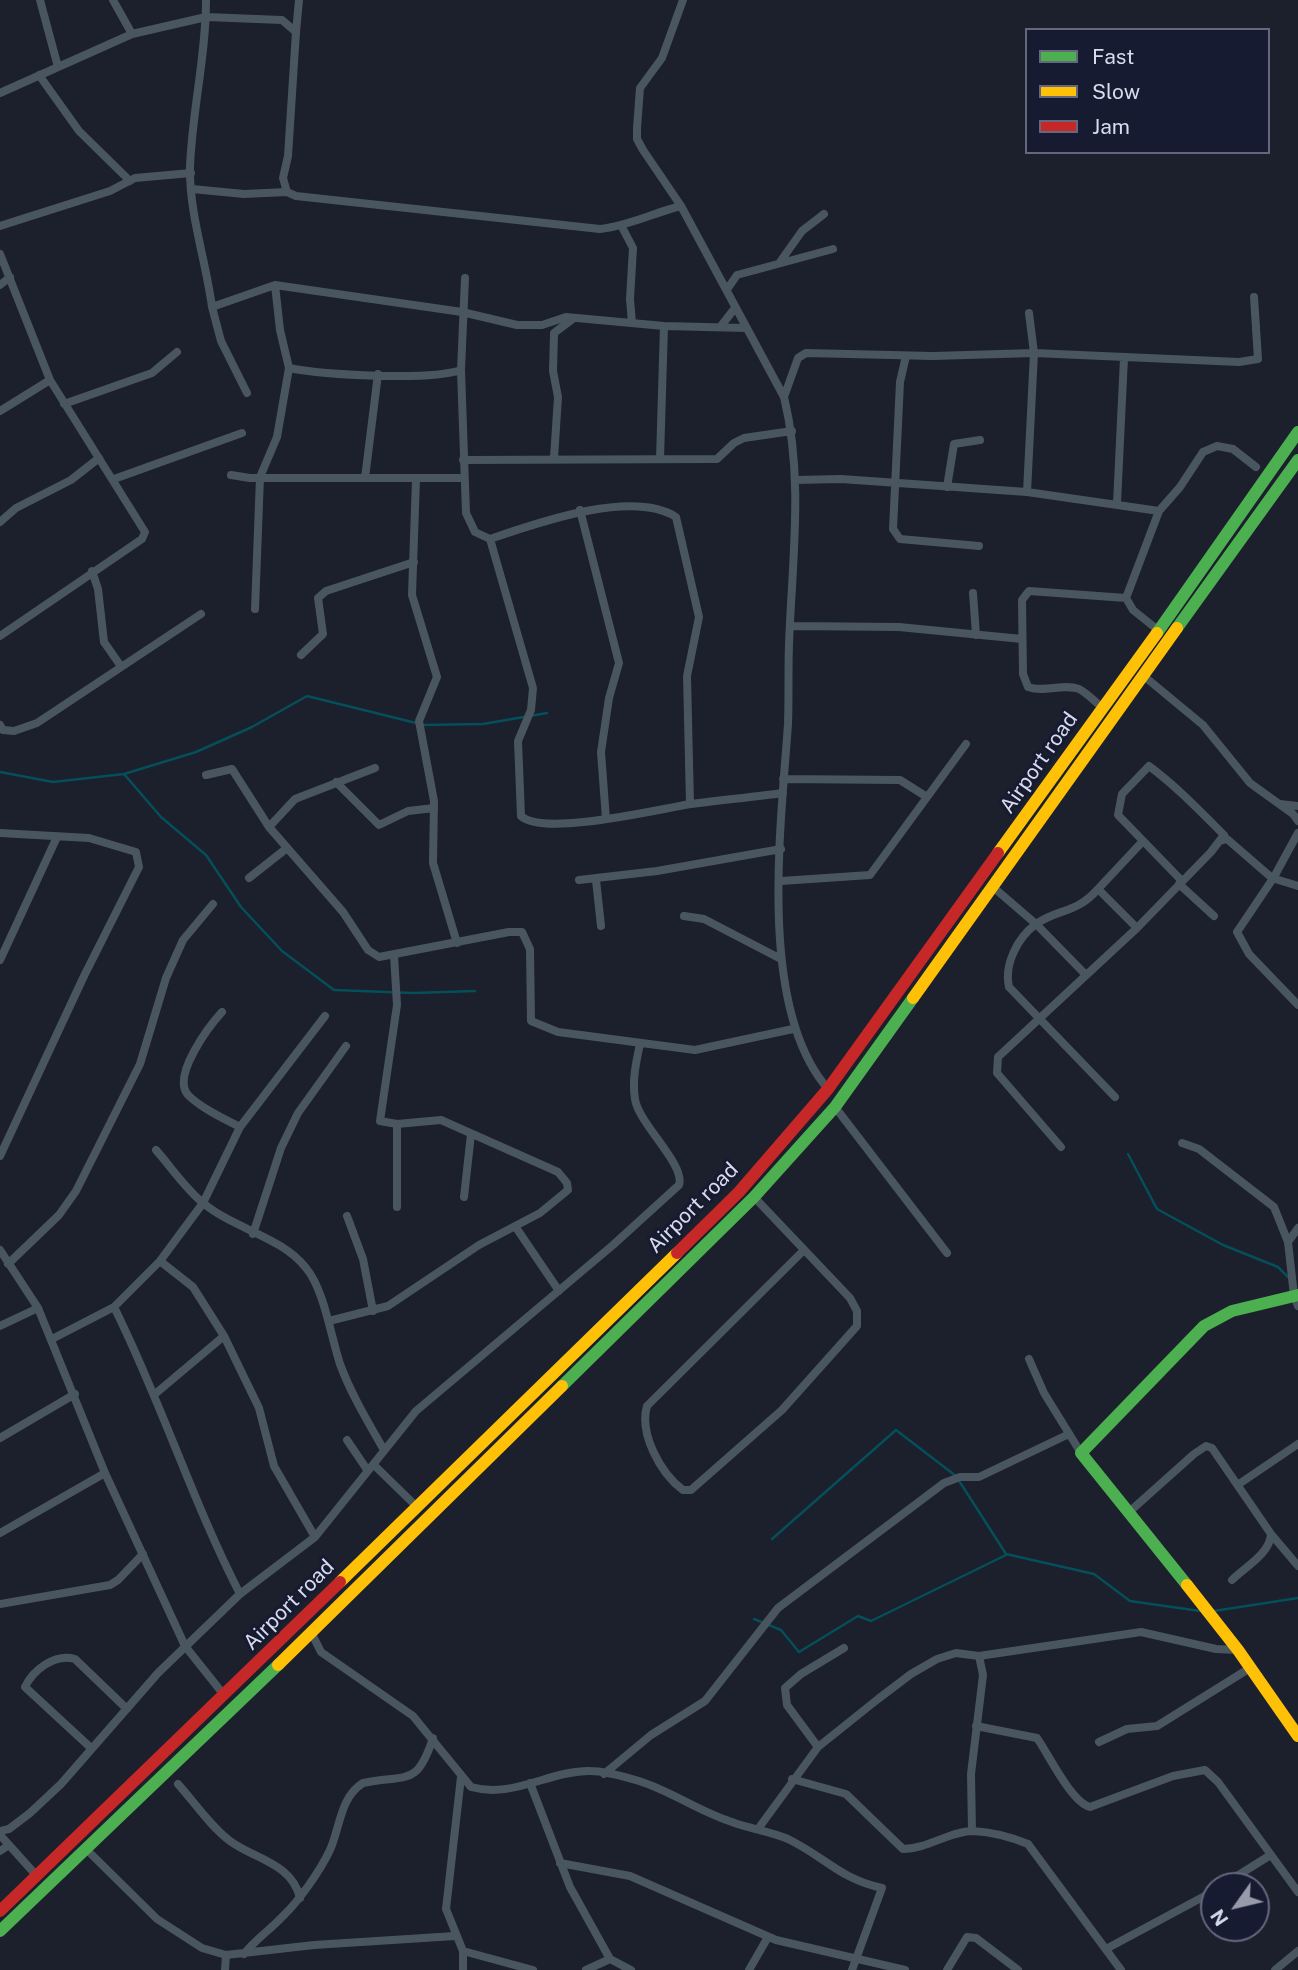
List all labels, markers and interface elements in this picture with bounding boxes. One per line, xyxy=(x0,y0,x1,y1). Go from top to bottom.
legend xyxy=(1025,28,1270,154)
text: Fast xyxy=(1092,44,1134,69)
text: Slow xyxy=(1092,79,1140,104)
text: Jam xyxy=(1092,114,1130,139)
street label: Airport road xyxy=(995,707,1083,819)
street label: Airport road xyxy=(642,1157,744,1259)
street label: Airport road xyxy=(238,1554,340,1656)
north arrow xyxy=(1200,1872,1270,1942)
text: N xyxy=(1206,1905,1233,1930)

